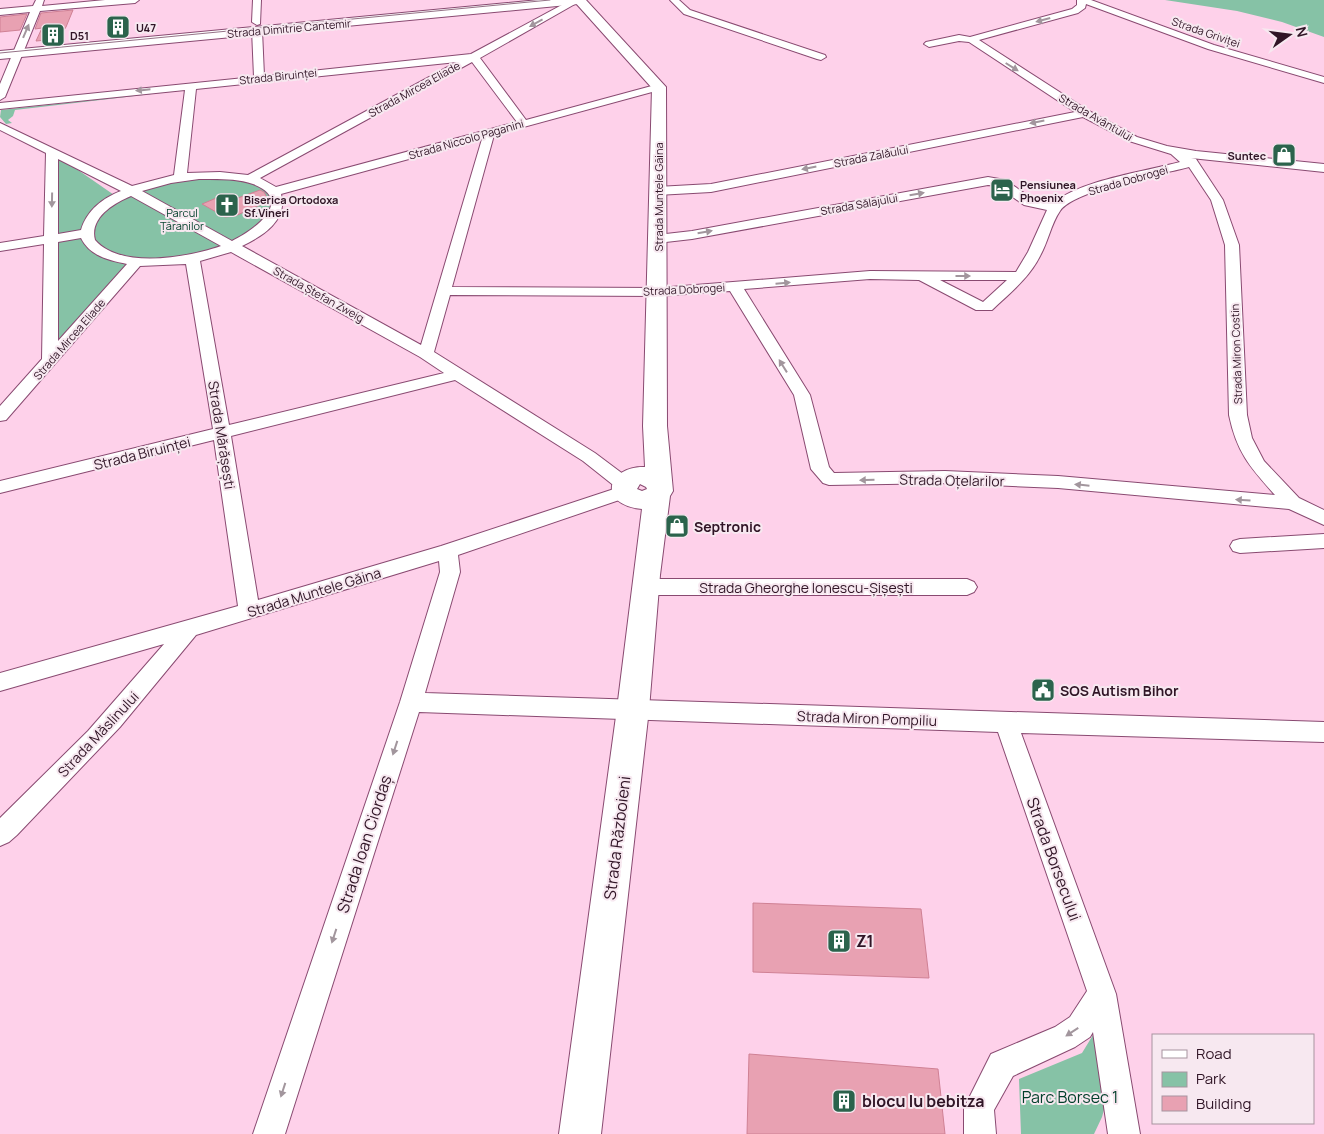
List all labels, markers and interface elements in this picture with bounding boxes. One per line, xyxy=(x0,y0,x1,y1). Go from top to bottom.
north arrow xyxy=(1264,10,1314,60)
street label: Strada Griviței xyxy=(1170,13,1242,51)
building icon: U47 xyxy=(105,14,131,40)
street label: Strada Dimitrie Cantemir xyxy=(227,15,352,41)
one-way arrow xyxy=(1035,16,1050,24)
one-way arrow xyxy=(528,19,543,27)
place label: U47 xyxy=(136,20,156,35)
building icon: D51 xyxy=(40,22,66,48)
one-way arrow xyxy=(22,24,30,38)
text: N xyxy=(1292,25,1313,39)
place label: D51 xyxy=(70,28,89,43)
street label: Strada Mircea Eliade xyxy=(366,57,463,120)
one-way arrow xyxy=(1006,63,1019,72)
street label: Strada Biruinței xyxy=(238,64,318,88)
one-way arrow xyxy=(134,86,150,94)
street label: Strada Avântului xyxy=(1056,90,1136,144)
street label: Strada Niccolo Paganini xyxy=(407,115,525,163)
one-way arrow xyxy=(1029,119,1045,127)
street label: Strada Zalăului xyxy=(832,141,910,171)
street label: Strada Muntele Găina xyxy=(651,142,666,252)
shop icon: Suntec xyxy=(1271,142,1297,168)
place label: Suntec xyxy=(1228,148,1266,163)
street label: Strada Dobrogei xyxy=(1086,161,1170,199)
one-way arrow xyxy=(801,165,817,173)
hotel icon: Pensiunea Phoenix xyxy=(989,177,1015,203)
place label: Pensiunea Phoenix xyxy=(1020,177,1076,205)
one-way arrow xyxy=(909,189,925,197)
street label: Strada Sălajului xyxy=(819,190,899,218)
church icon: Biserica Ortodoxa Sf.Vineri xyxy=(214,192,240,218)
place label: Biserica Ortodoxa Sf.Vineri xyxy=(244,192,338,220)
one-way arrow xyxy=(48,193,56,209)
park label: Parcul Țăranilor xyxy=(160,205,204,233)
one-way arrow xyxy=(698,228,714,236)
street label: Strada Ștefan Zweig xyxy=(271,263,367,325)
one-way arrow xyxy=(955,272,971,280)
one-way arrow xyxy=(775,278,791,286)
street label: Strada Dobrogei xyxy=(643,279,725,299)
street label: Strada Mircea Eliade xyxy=(30,295,109,383)
street label: Strada Miron Costin xyxy=(1227,304,1245,404)
one-way arrow xyxy=(779,359,788,372)
street label: Strada Mărășești xyxy=(204,379,240,491)
street label: Strada Biruinței xyxy=(92,432,192,474)
street label: Strada Oțelarilor xyxy=(899,470,1005,490)
one-way arrow xyxy=(859,476,875,484)
one-way arrow xyxy=(1073,481,1089,489)
one-way arrow xyxy=(1235,495,1251,503)
shop icon: Septronic xyxy=(664,513,690,539)
place label: Septronic xyxy=(694,517,761,536)
street label: Strada Muntele Găina xyxy=(245,563,383,621)
street label: Strada Gheorghe Ionescu-Șișești xyxy=(699,578,913,597)
public building icon: SOS Autism Bihor xyxy=(1030,677,1056,703)
place label: SOS Autism Bihor xyxy=(1060,681,1179,700)
street label: Strada Măslinului xyxy=(53,687,143,781)
street label: Strada Miron Pompiliu xyxy=(797,706,937,730)
one-way arrow xyxy=(391,741,399,756)
street label: Strada Ioan Ciordaș xyxy=(331,772,397,916)
street label: Strada Războieni xyxy=(598,775,636,901)
street label: Strada Borsecului xyxy=(1021,794,1087,924)
one-way arrow xyxy=(330,928,337,943)
building icon: Z1 xyxy=(826,928,852,954)
place label: Z1 xyxy=(856,930,874,952)
one-way arrow xyxy=(1065,1027,1079,1037)
legend xyxy=(1152,1034,1314,1124)
text: Road xyxy=(1196,1043,1232,1064)
text: Park xyxy=(1196,1068,1226,1089)
one-way arrow xyxy=(279,1083,287,1098)
park label: Parc Borsec 1 xyxy=(1022,1086,1118,1108)
building icon: blocu lu bebitza xyxy=(831,1088,857,1114)
place label: blocu lu bebitza xyxy=(862,1090,984,1112)
text: Building xyxy=(1196,1093,1251,1114)

